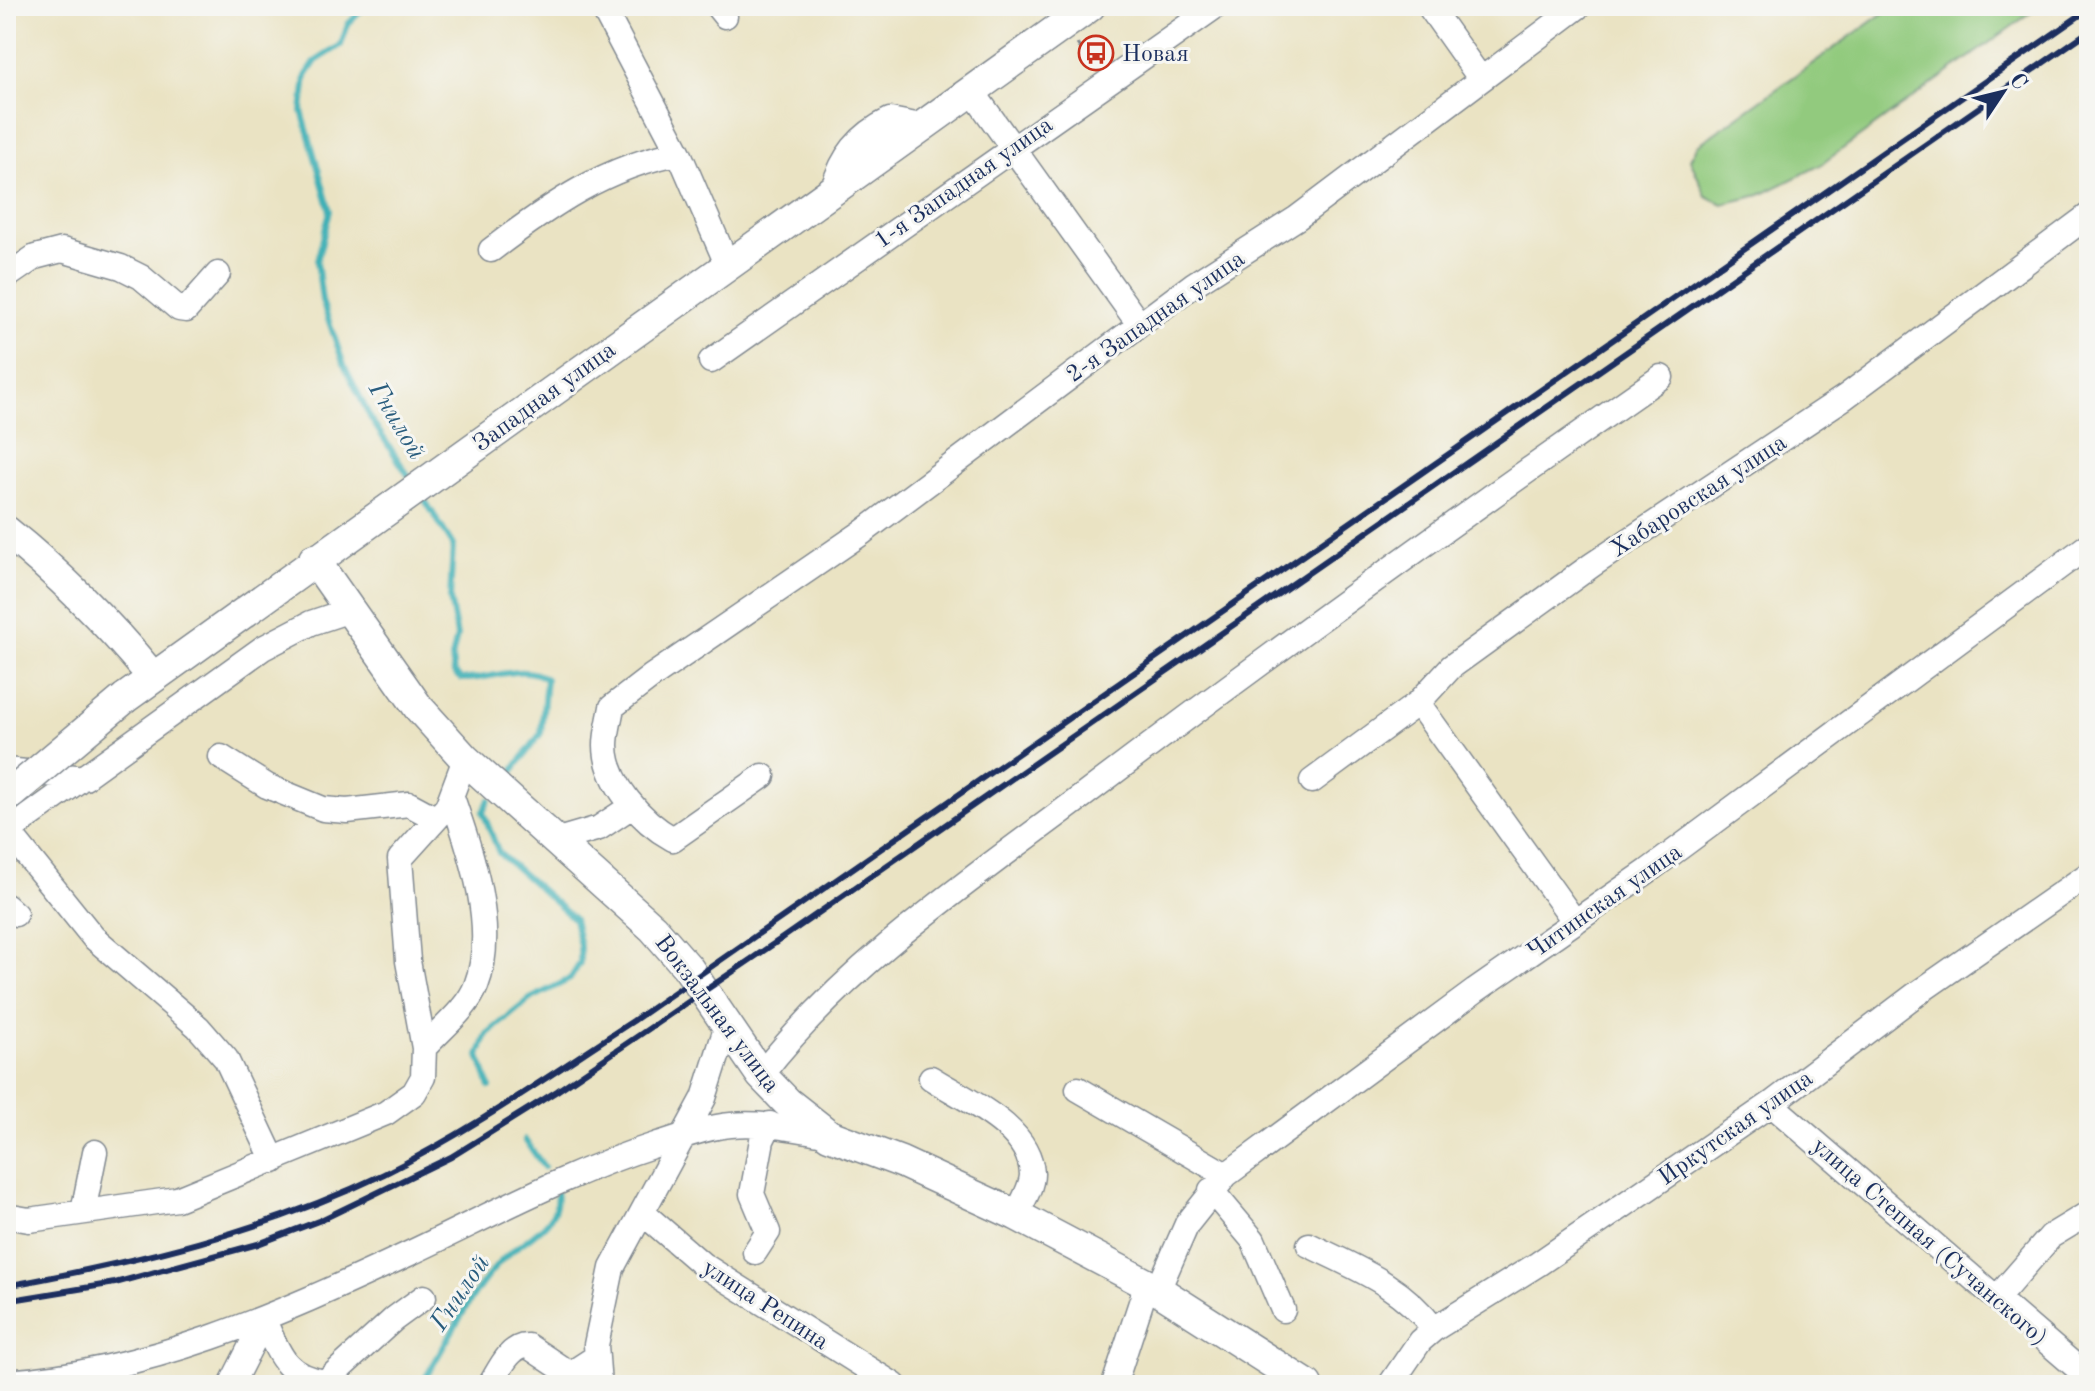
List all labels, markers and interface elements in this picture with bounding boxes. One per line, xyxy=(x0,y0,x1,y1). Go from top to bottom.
bus stop icon: Новая xyxy=(1077,34,1115,72)
place label: Новая xyxy=(1122,43,1189,67)
north arrow xyxy=(1963,52,2043,132)
text: С xyxy=(2005,69,2031,94)
street label: 1-я Западная улица xyxy=(871,113,1058,254)
street label: 2-я Западная улица xyxy=(1063,247,1250,388)
street label: Западная улица xyxy=(470,338,621,457)
water label: Гнилой xyxy=(363,377,429,464)
street label: Хабаровская улица xyxy=(1607,431,1791,562)
street label: Читинская улица xyxy=(1523,840,1687,965)
street label: Вокзальная улица xyxy=(650,931,783,1098)
street label: Иркутская улица xyxy=(1655,1067,1818,1191)
street label: улица Степная (Сучанского) xyxy=(1806,1134,2051,1351)
water label: Гнилой xyxy=(425,1250,495,1337)
street label: улица Репина xyxy=(697,1256,832,1355)

